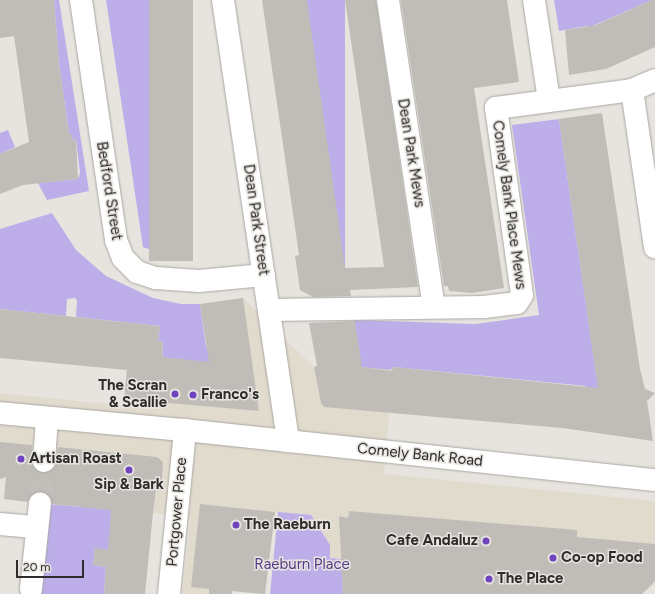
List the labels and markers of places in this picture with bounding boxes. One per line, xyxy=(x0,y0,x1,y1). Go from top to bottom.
place label: The Scran & Scallie xyxy=(98,376,167,411)
place label: Franco's xyxy=(201,386,259,404)
marker: The Scran & Scallie xyxy=(170,389,180,399)
marker: Franco's xyxy=(188,390,198,400)
place label: Artisan Roast xyxy=(29,450,122,468)
marker: Artisan Roast xyxy=(16,454,26,464)
marker: Sip & Bark xyxy=(124,465,134,475)
place label: Sip & Bark xyxy=(94,476,164,494)
place label: The Raeburn xyxy=(244,516,331,534)
marker: The Raeburn xyxy=(231,520,241,530)
place label: Cafe Andaluz xyxy=(386,532,478,550)
marker: Cafe Andaluz xyxy=(481,536,491,546)
place label: Co-op Food xyxy=(561,549,643,567)
marker: Co-op Food xyxy=(548,553,558,563)
place label: The Place xyxy=(497,570,563,588)
marker: The Place xyxy=(484,574,494,584)

